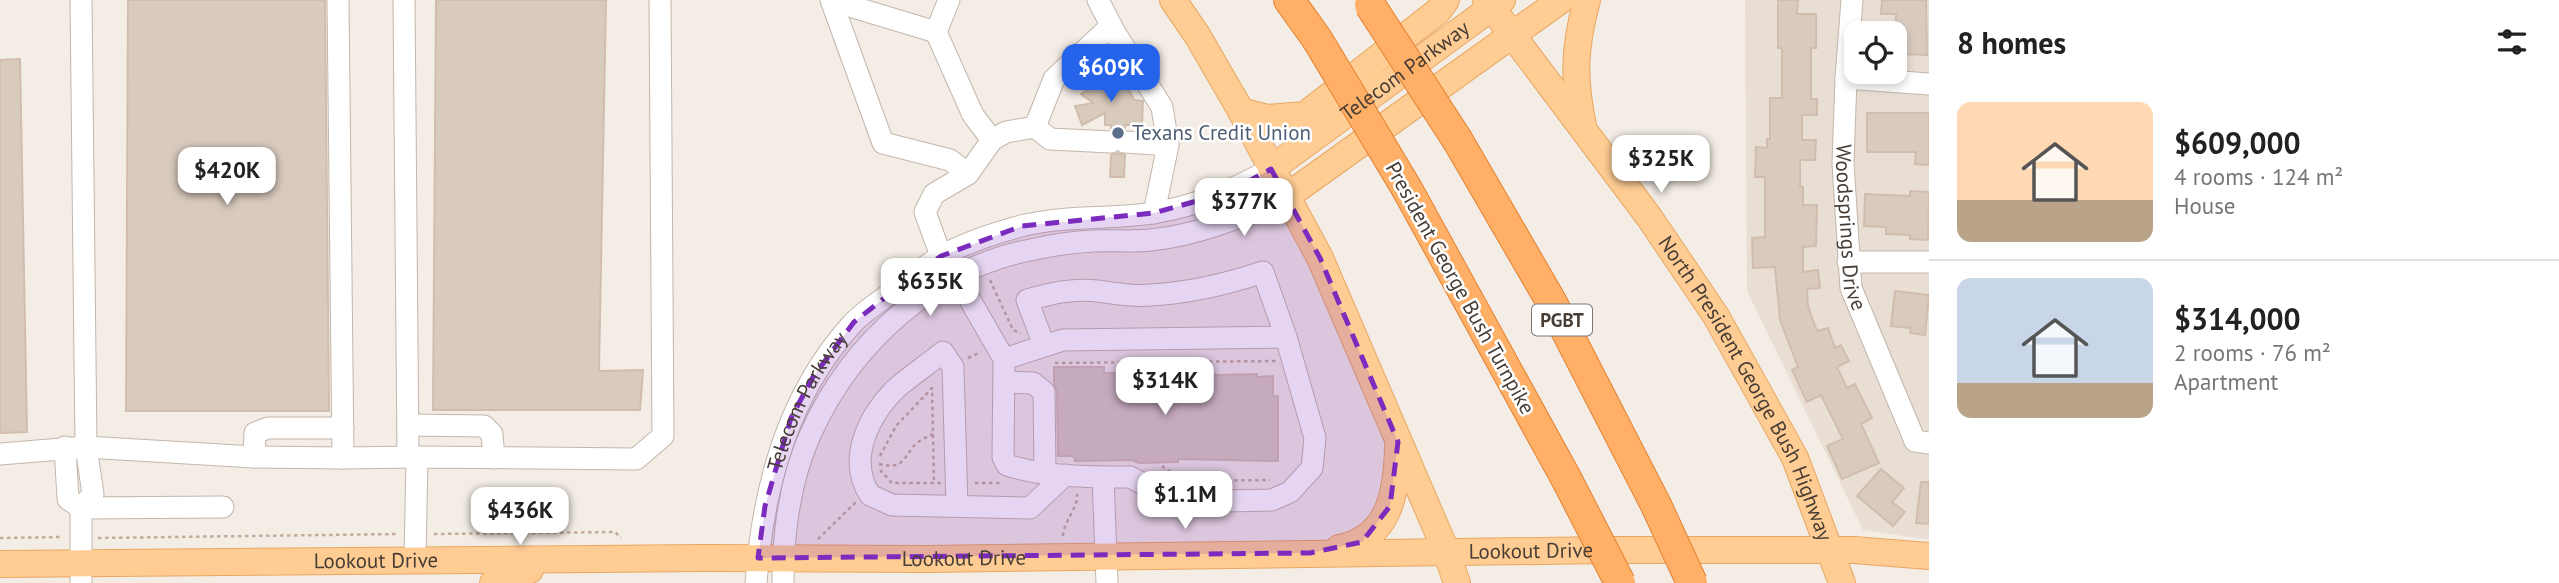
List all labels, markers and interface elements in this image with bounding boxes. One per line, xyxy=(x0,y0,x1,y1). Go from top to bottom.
street label: Telecom Parkway xyxy=(1335,14,1475,127)
map controls xyxy=(1844,21,1907,84)
button: locate xyxy=(1844,21,1907,84)
text: 8 homes xyxy=(1957,23,2066,62)
icon: filters xyxy=(2493,23,2531,61)
pin: $609K xyxy=(1062,44,1160,104)
text: $609K xyxy=(1078,52,1144,81)
place label: Texans Credit Union xyxy=(1132,119,1311,146)
text: $609,000 xyxy=(2174,123,2301,162)
marker: Texans Credit Union xyxy=(1110,125,1126,141)
icon: home xyxy=(2013,130,2097,214)
pin: $325K xyxy=(1612,136,1710,195)
text: $325K xyxy=(1628,143,1694,172)
street label: Woodsprings Drive xyxy=(1830,143,1873,315)
pin: $420K xyxy=(178,148,276,207)
text: $420K xyxy=(194,155,260,184)
street label: President George Bush Turnpike xyxy=(1380,157,1541,419)
text: 4 rooms · 124 m² xyxy=(2174,162,2343,191)
pin: $377K xyxy=(1195,178,1293,238)
text: $377K xyxy=(1211,186,1277,215)
text: House xyxy=(2174,191,2236,220)
street label: North President George Bush Highway xyxy=(1653,230,1839,545)
pin: $635K xyxy=(881,258,979,318)
text: $635K xyxy=(897,266,963,295)
text: $314,000 xyxy=(2174,299,2301,338)
road number: PGBT xyxy=(1532,304,1592,336)
icon: home xyxy=(2013,306,2097,390)
street label: Telecom Parkway xyxy=(761,325,853,474)
text: 2 rooms · 76 m² xyxy=(2174,338,2331,367)
pin: $314K xyxy=(1116,358,1214,417)
text: $314K xyxy=(1132,365,1198,394)
text: Apartment xyxy=(2174,367,2278,396)
pin: $1.1M xyxy=(1136,472,1234,531)
text: $1.1M xyxy=(1153,479,1217,508)
pin: $436K xyxy=(471,488,569,547)
text: $436K xyxy=(487,495,553,524)
street label: Lookout Drive xyxy=(1469,536,1593,565)
street label: Lookout Drive xyxy=(902,544,1026,572)
street label: Lookout Drive xyxy=(314,546,438,574)

